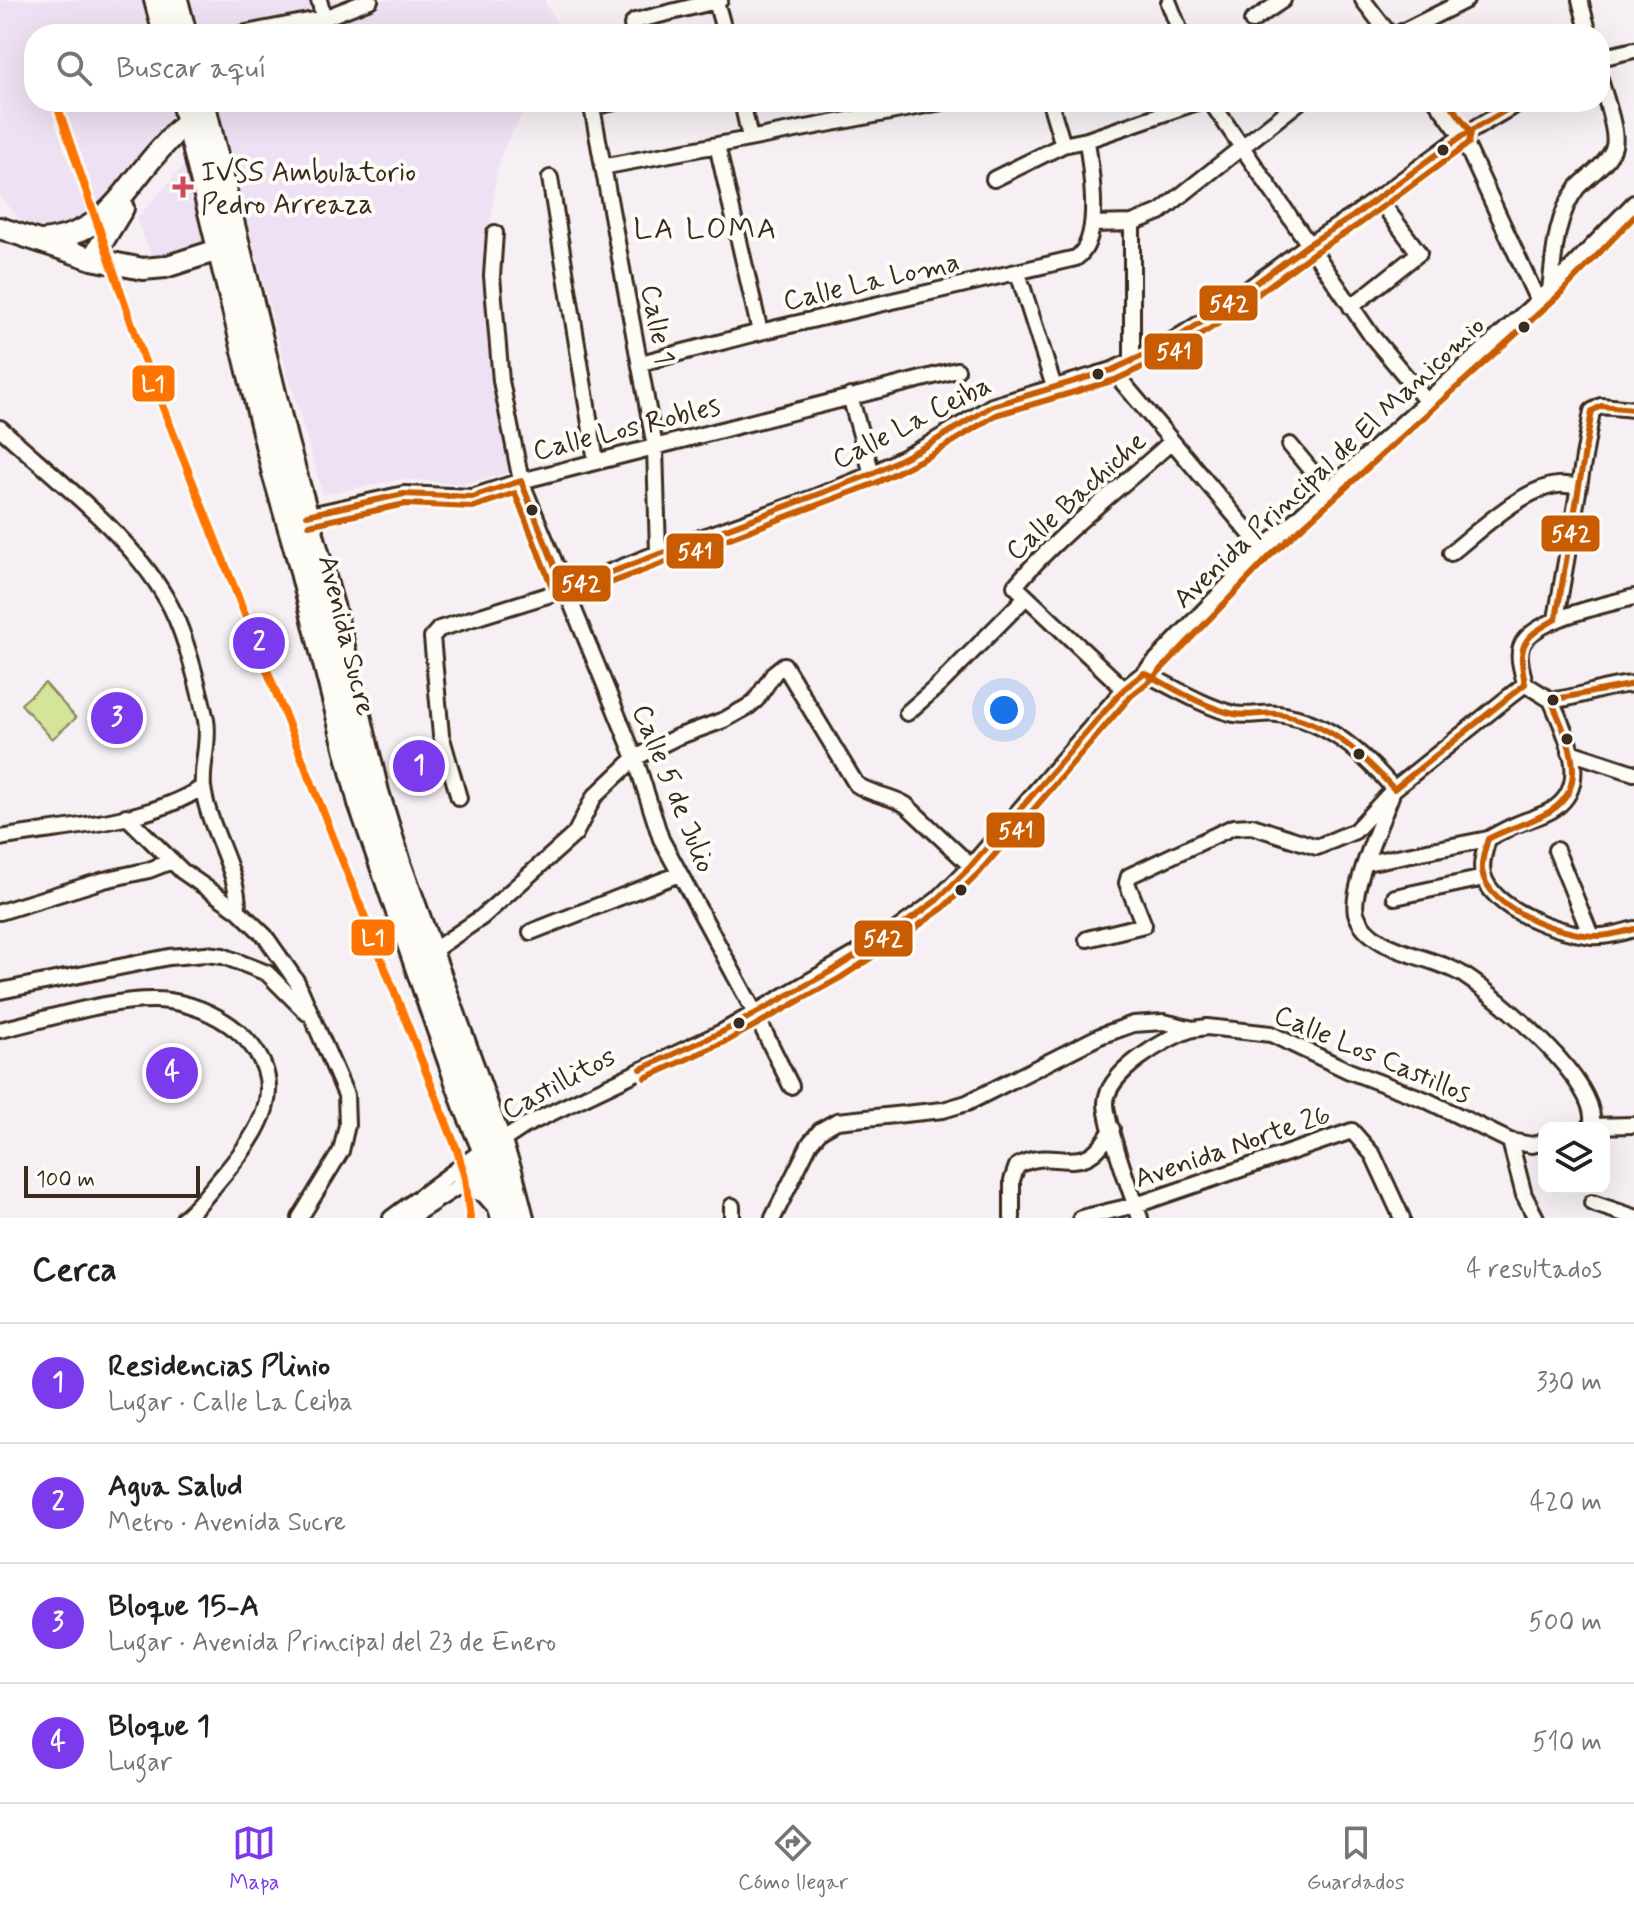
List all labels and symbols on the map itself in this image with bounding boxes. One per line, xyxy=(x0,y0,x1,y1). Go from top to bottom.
unlabelled marker xyxy=(1435,142,1451,158)
place label: IVSS Ambulatorio Pedro Arreaza xyxy=(201,155,416,224)
marker: IVSS Ambulatorio Pedro Arreaza xyxy=(172,176,194,198)
district label: LA LOMA xyxy=(634,210,778,249)
street label: Calle La Loma xyxy=(780,244,963,321)
street label: Calle 1 xyxy=(631,282,682,367)
line badge: 542 xyxy=(1198,284,1259,322)
text: 542 xyxy=(1209,291,1249,319)
street label: Avenida Principal de El Manicomio xyxy=(1166,308,1494,617)
unlabelled marker xyxy=(1516,319,1532,335)
line badge: 541 xyxy=(1143,332,1204,371)
text: 541 xyxy=(1156,339,1192,367)
line badge: L1 xyxy=(131,364,176,403)
unlabelled marker xyxy=(1090,366,1106,382)
street label: Calle La Ceiba xyxy=(827,367,998,479)
text: L1 xyxy=(141,371,165,399)
street label: Calle Los Robles xyxy=(529,388,724,471)
street label: Calle Bachiche xyxy=(998,424,1155,570)
unlabelled marker xyxy=(524,502,540,518)
line badge: 542 xyxy=(1540,514,1601,553)
text: 542 xyxy=(1551,521,1591,549)
line badge: 541 xyxy=(665,532,725,570)
text: 541 xyxy=(677,539,713,567)
street label: Avenida Sucre xyxy=(308,551,383,720)
line badge: 542 xyxy=(551,564,612,603)
text: 542 xyxy=(561,571,601,599)
pin: 2 xyxy=(233,613,285,673)
pin: 3 xyxy=(91,688,143,748)
your location xyxy=(984,690,1024,730)
unlabelled marker xyxy=(1545,692,1561,708)
street label: Calle 5 de Julio xyxy=(622,699,723,879)
unlabelled marker xyxy=(1559,731,1575,747)
pin: 1 xyxy=(393,736,445,796)
unlabelled marker xyxy=(1351,746,1367,762)
line badge: 541 xyxy=(985,811,1046,849)
text: 541 xyxy=(998,818,1034,846)
unlabelled marker xyxy=(953,882,969,898)
line badge: L1 xyxy=(350,918,396,957)
line badge: 542 xyxy=(853,919,914,958)
text: L1 xyxy=(361,925,385,953)
text: 542 xyxy=(863,926,903,954)
street label: Calle Los Castillos xyxy=(1268,997,1476,1113)
unlabelled marker xyxy=(731,1015,747,1031)
street label: Castillitos xyxy=(496,1039,622,1130)
pin: 4 xyxy=(146,1043,198,1103)
street label: Avenida Norte 26 xyxy=(1130,1097,1336,1198)
scale bar xyxy=(24,1162,200,1198)

